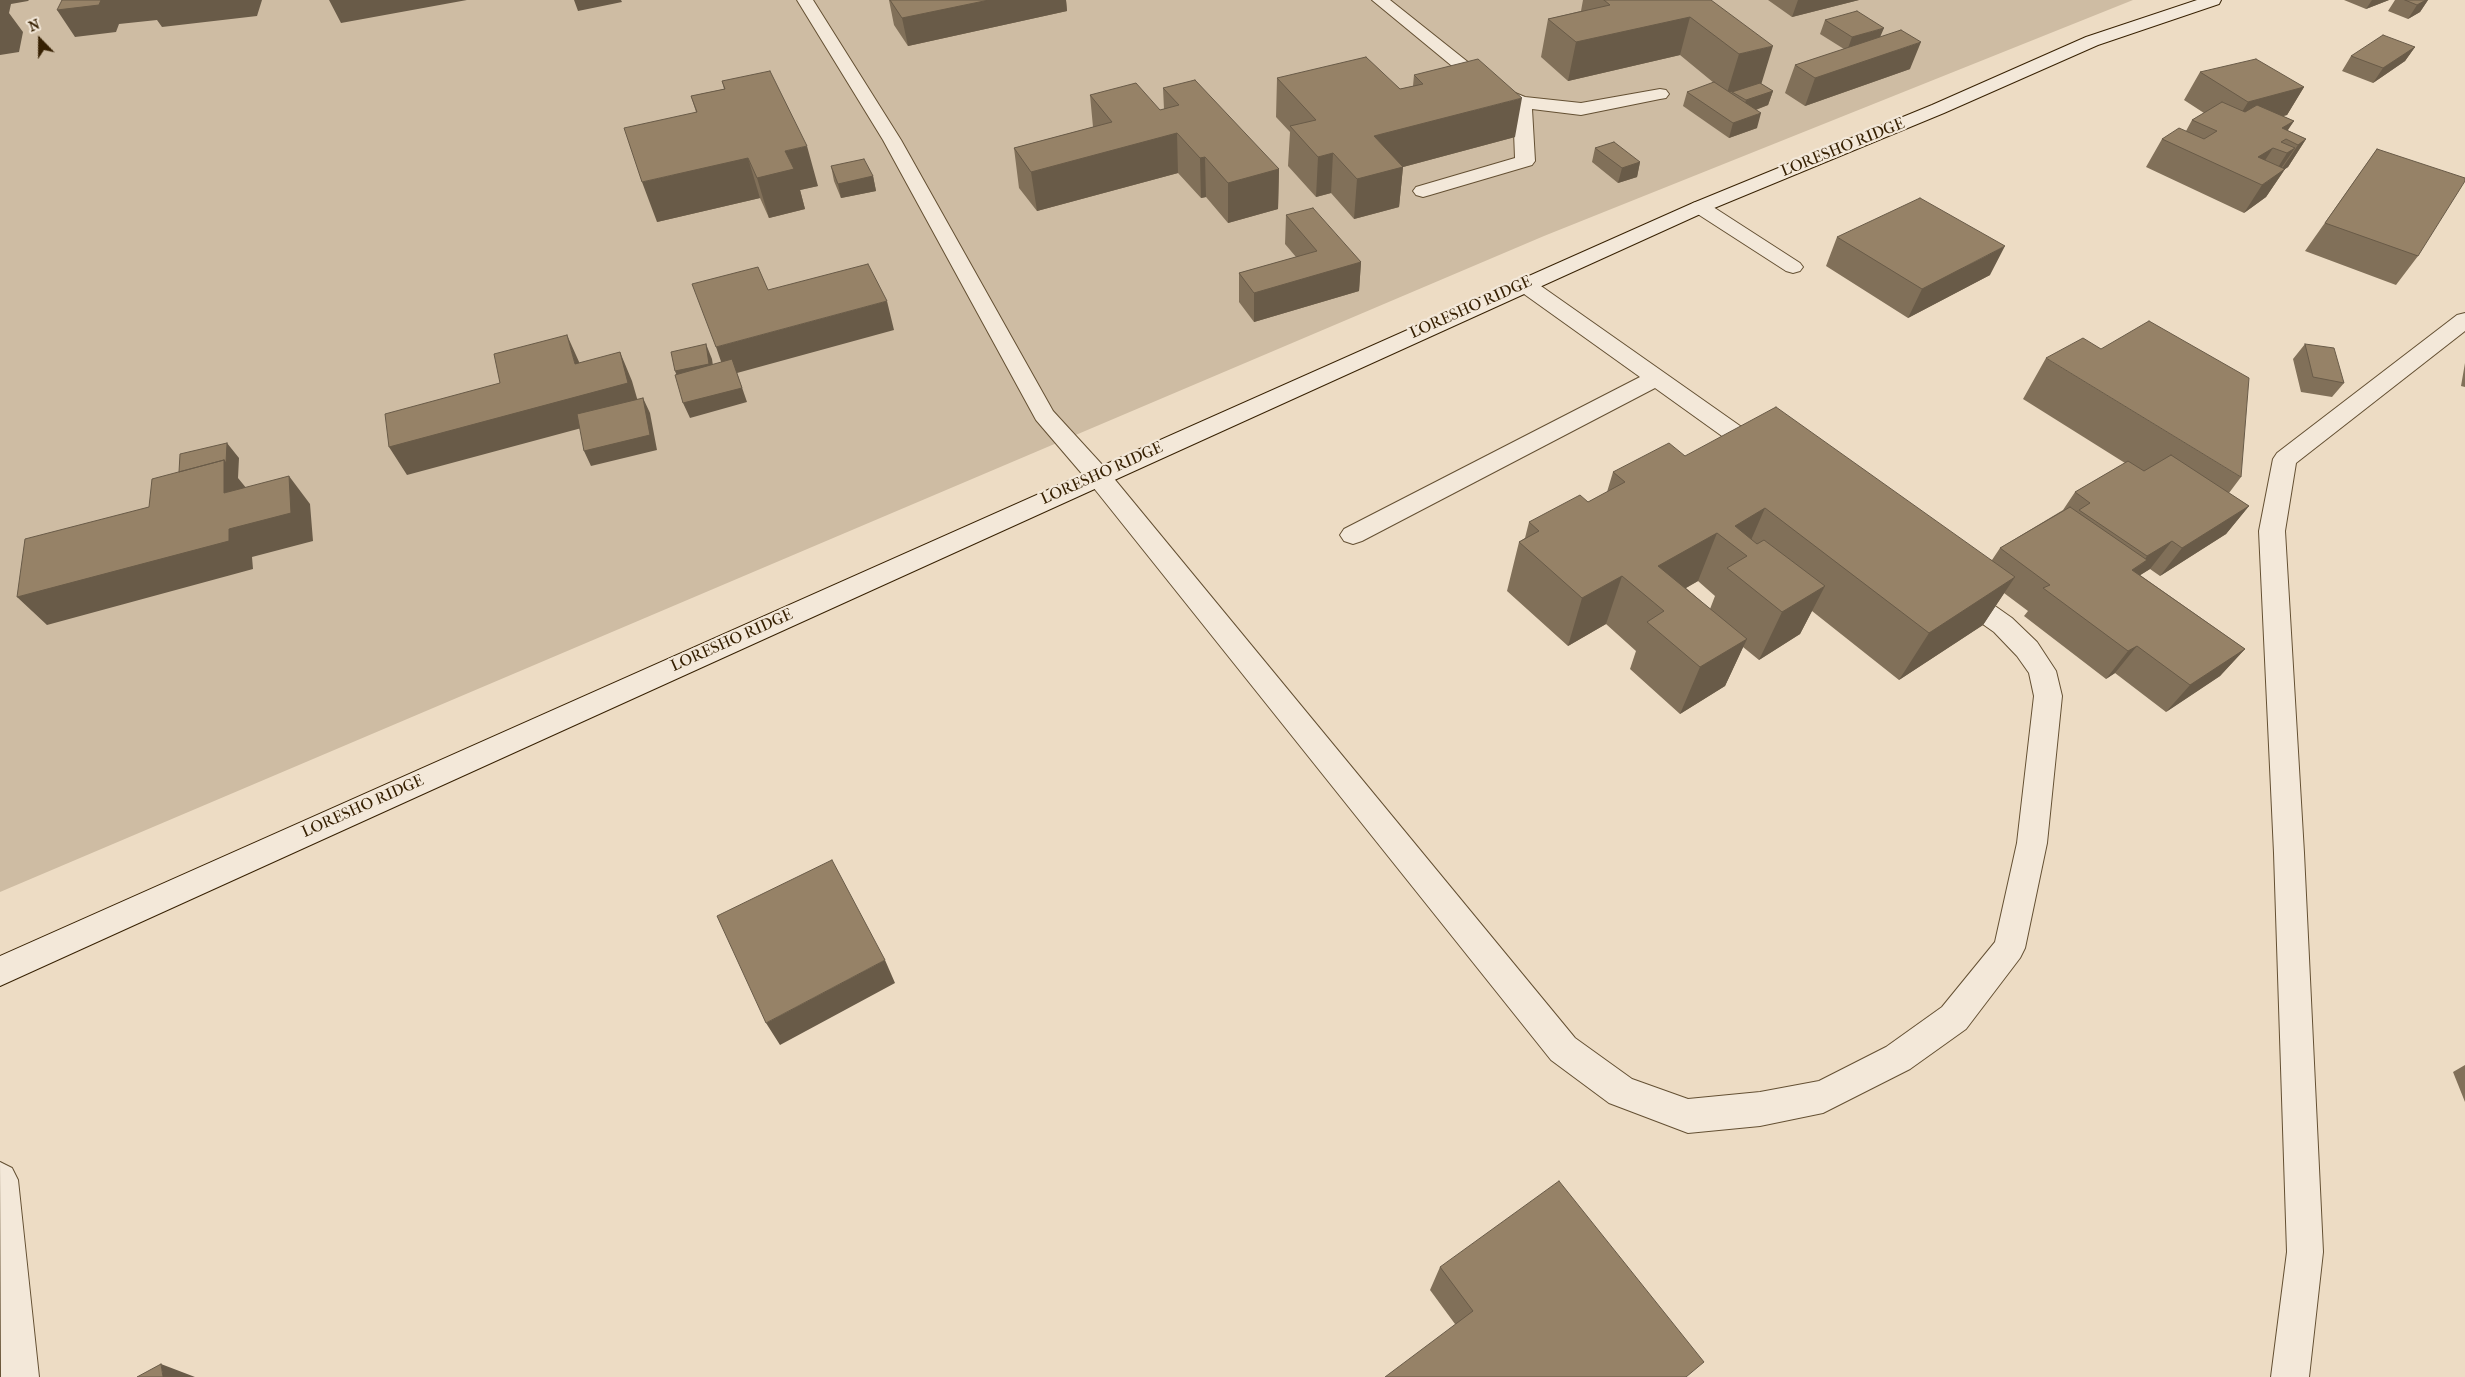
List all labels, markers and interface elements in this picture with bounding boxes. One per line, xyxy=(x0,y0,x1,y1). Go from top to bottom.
north arrow xyxy=(15,15,65,65)
text: N xyxy=(26,16,42,35)
street label: LORESHO RIDGE xyxy=(1778,114,1908,182)
street label: LORESHO RIDGE xyxy=(1407,272,1535,344)
street label: LORESHO RIDGE xyxy=(1038,438,1166,510)
street label: LORESHO RIDGE xyxy=(668,605,796,677)
street label: LORESHO RIDGE xyxy=(299,771,427,843)

